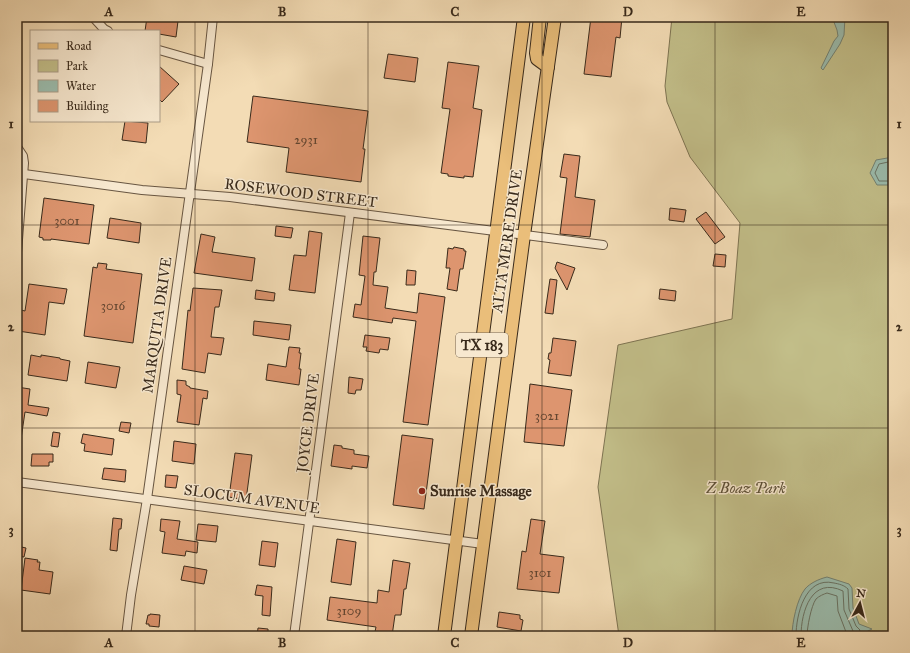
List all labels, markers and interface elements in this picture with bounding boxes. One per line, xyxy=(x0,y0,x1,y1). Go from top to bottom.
text: A xyxy=(104,4,114,20)
text: B xyxy=(278,4,287,20)
text: C xyxy=(451,4,460,20)
text: D xyxy=(623,4,633,20)
text: E xyxy=(796,4,806,20)
legend xyxy=(30,30,160,122)
text: Road xyxy=(66,39,92,53)
text: Park xyxy=(66,59,88,73)
text: Water xyxy=(66,79,96,93)
text: Building xyxy=(66,99,109,114)
text: 1 xyxy=(8,116,14,132)
text: 1 xyxy=(896,116,902,132)
house number: 2931 xyxy=(294,132,318,148)
street label: ALTA MERE DRIVE xyxy=(488,168,526,315)
street label: ROSEWOOD STREET xyxy=(223,175,379,211)
house number: 3001 xyxy=(54,213,80,229)
street label: MARQUITA DRIVE xyxy=(139,255,176,394)
house number: 3016 xyxy=(101,298,126,314)
text: 2 xyxy=(8,319,15,335)
text: 2 xyxy=(896,319,903,335)
road number: TX 183 xyxy=(456,333,508,357)
street label: JOYCE DRIVE xyxy=(293,372,324,476)
house number: 3021 xyxy=(535,408,559,424)
park label: Z Boaz Park xyxy=(705,479,786,497)
street label: SLOCUM AVENUE xyxy=(183,481,322,518)
place label: Sunrise Massage xyxy=(430,482,533,501)
marker: Sunrise Massage xyxy=(417,486,427,496)
text: 3 xyxy=(8,522,14,538)
text: 3 xyxy=(896,522,902,538)
house number: 3101 xyxy=(529,565,551,581)
north arrow xyxy=(840,583,880,623)
text: N xyxy=(856,587,867,601)
house number: 3109 xyxy=(337,603,361,619)
text: A xyxy=(104,635,114,651)
text: B xyxy=(278,635,287,651)
text: C xyxy=(451,635,460,651)
text: D xyxy=(623,635,633,651)
text: E xyxy=(796,635,806,651)

